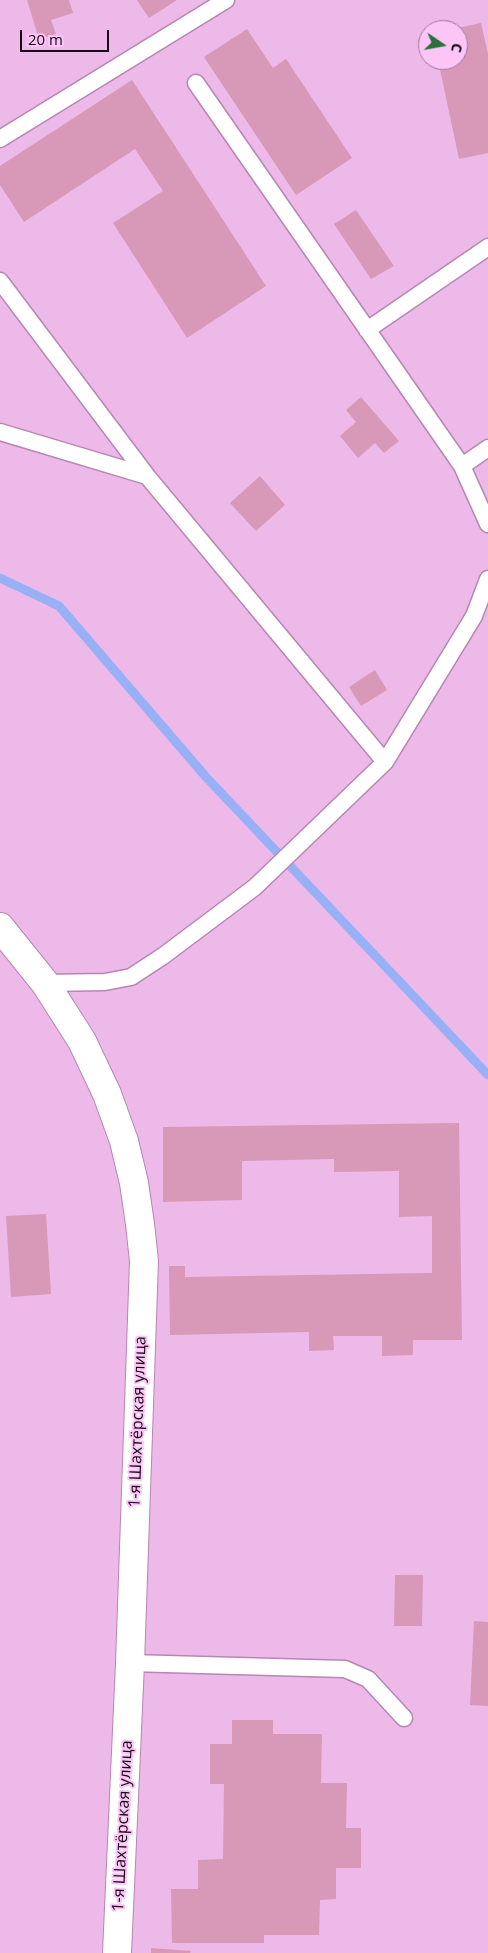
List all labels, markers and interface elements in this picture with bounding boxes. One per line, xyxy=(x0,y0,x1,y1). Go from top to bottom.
scale bar xyxy=(22,20,111,52)
north arrow xyxy=(418,20,468,70)
text: 20 m xyxy=(28,29,63,49)
text: С xyxy=(447,42,467,54)
street label: 1-я Шахтёрская улица xyxy=(125,1336,151,1508)
street label: 1-я Шахтёрская улица xyxy=(109,1740,137,1912)

